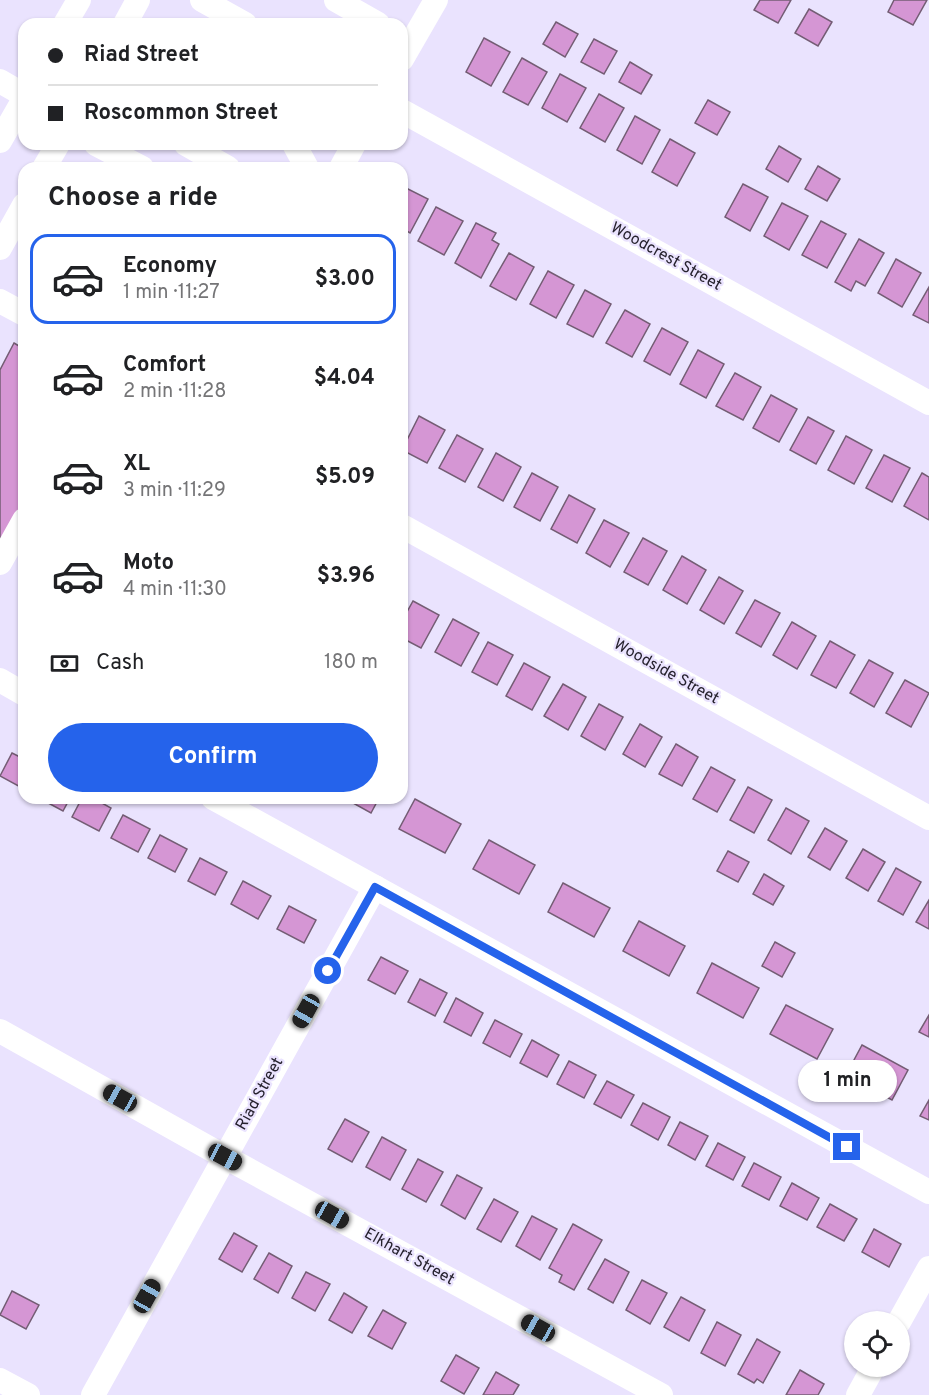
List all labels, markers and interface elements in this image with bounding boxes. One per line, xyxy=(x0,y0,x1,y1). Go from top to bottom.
text: Riad Street xyxy=(84,42,199,69)
text: Roscommon Street xyxy=(84,100,278,127)
text: Choose a ride xyxy=(48,181,218,215)
street label: Woodcrest Street xyxy=(607,218,725,296)
icon: car xyxy=(51,252,105,306)
text: Economy xyxy=(123,253,217,280)
text: $3.00 xyxy=(315,266,375,293)
text: 1 min · 11:27 xyxy=(123,280,220,306)
icon: car xyxy=(51,351,105,405)
text: Comfort xyxy=(123,352,206,379)
text: $4.04 xyxy=(314,365,375,392)
text: 2 min · 11:28 xyxy=(123,379,227,405)
icon: car xyxy=(51,450,105,504)
text: XL xyxy=(123,451,150,478)
text: $5.09 xyxy=(315,464,375,491)
text: 3 min · 11:29 xyxy=(123,478,226,504)
icon: car xyxy=(51,549,105,603)
text: Moto xyxy=(123,550,174,577)
text: $3.96 xyxy=(317,563,375,590)
text: 4 min · 11:30 xyxy=(123,577,227,603)
street label: Woodside Street xyxy=(610,635,722,709)
icon: cash xyxy=(48,647,81,680)
text: Cash xyxy=(96,650,145,677)
text: 180 m xyxy=(324,650,378,676)
button: Confirm xyxy=(48,723,378,792)
route start xyxy=(314,957,341,984)
car xyxy=(289,991,323,1031)
street label: Riad Street xyxy=(232,1054,288,1134)
callout: 1 min xyxy=(798,1060,896,1102)
text: 1 min xyxy=(823,1068,872,1094)
car xyxy=(100,1081,140,1115)
route end xyxy=(833,1133,860,1160)
car xyxy=(205,1141,245,1173)
car xyxy=(312,1198,352,1232)
street label: Elkhart Street xyxy=(360,1224,458,1290)
car xyxy=(130,1276,164,1316)
car xyxy=(518,1311,558,1345)
map controls xyxy=(844,1311,910,1377)
button: locate xyxy=(844,1311,910,1377)

